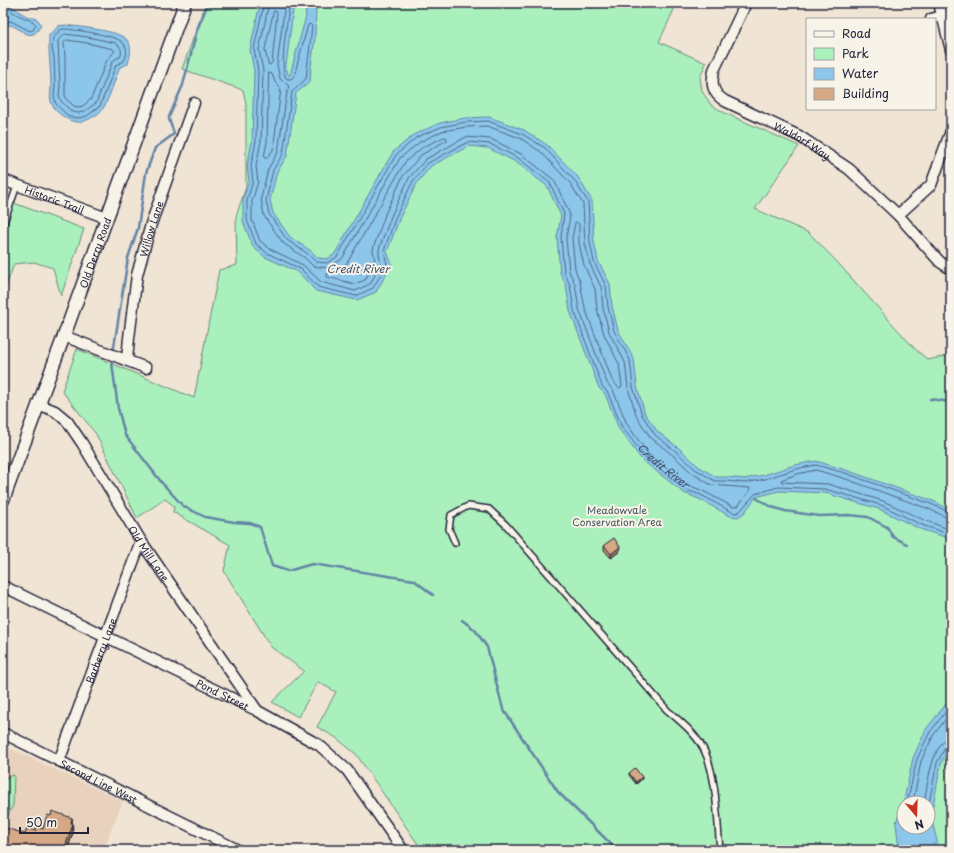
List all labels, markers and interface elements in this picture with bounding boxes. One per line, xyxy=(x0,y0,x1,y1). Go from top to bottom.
legend xyxy=(806,18,936,110)
text: Road xyxy=(842,24,871,42)
text: Park xyxy=(842,44,869,62)
text: Water xyxy=(842,64,879,82)
text: Building xyxy=(842,84,889,102)
street label: Waldorf Way xyxy=(772,118,834,163)
street label: Historic Trail xyxy=(23,181,87,217)
street label: Willow Lane xyxy=(135,198,166,258)
street label: Old Derry Road xyxy=(75,215,114,290)
water label: Credit River xyxy=(327,260,391,277)
water label: Credit River xyxy=(634,439,695,493)
park label: Meadowvale Conservation Area xyxy=(572,502,662,529)
street label: Old Mill Lane xyxy=(126,522,174,584)
street label: Barberry Lane xyxy=(81,615,119,685)
street label: Pond Street xyxy=(194,675,252,713)
street label: Second Line West xyxy=(57,755,140,806)
north arrow xyxy=(896,795,936,835)
scale bar xyxy=(20,809,88,835)
text: 50 m xyxy=(26,813,57,831)
text: N xyxy=(912,815,926,834)

